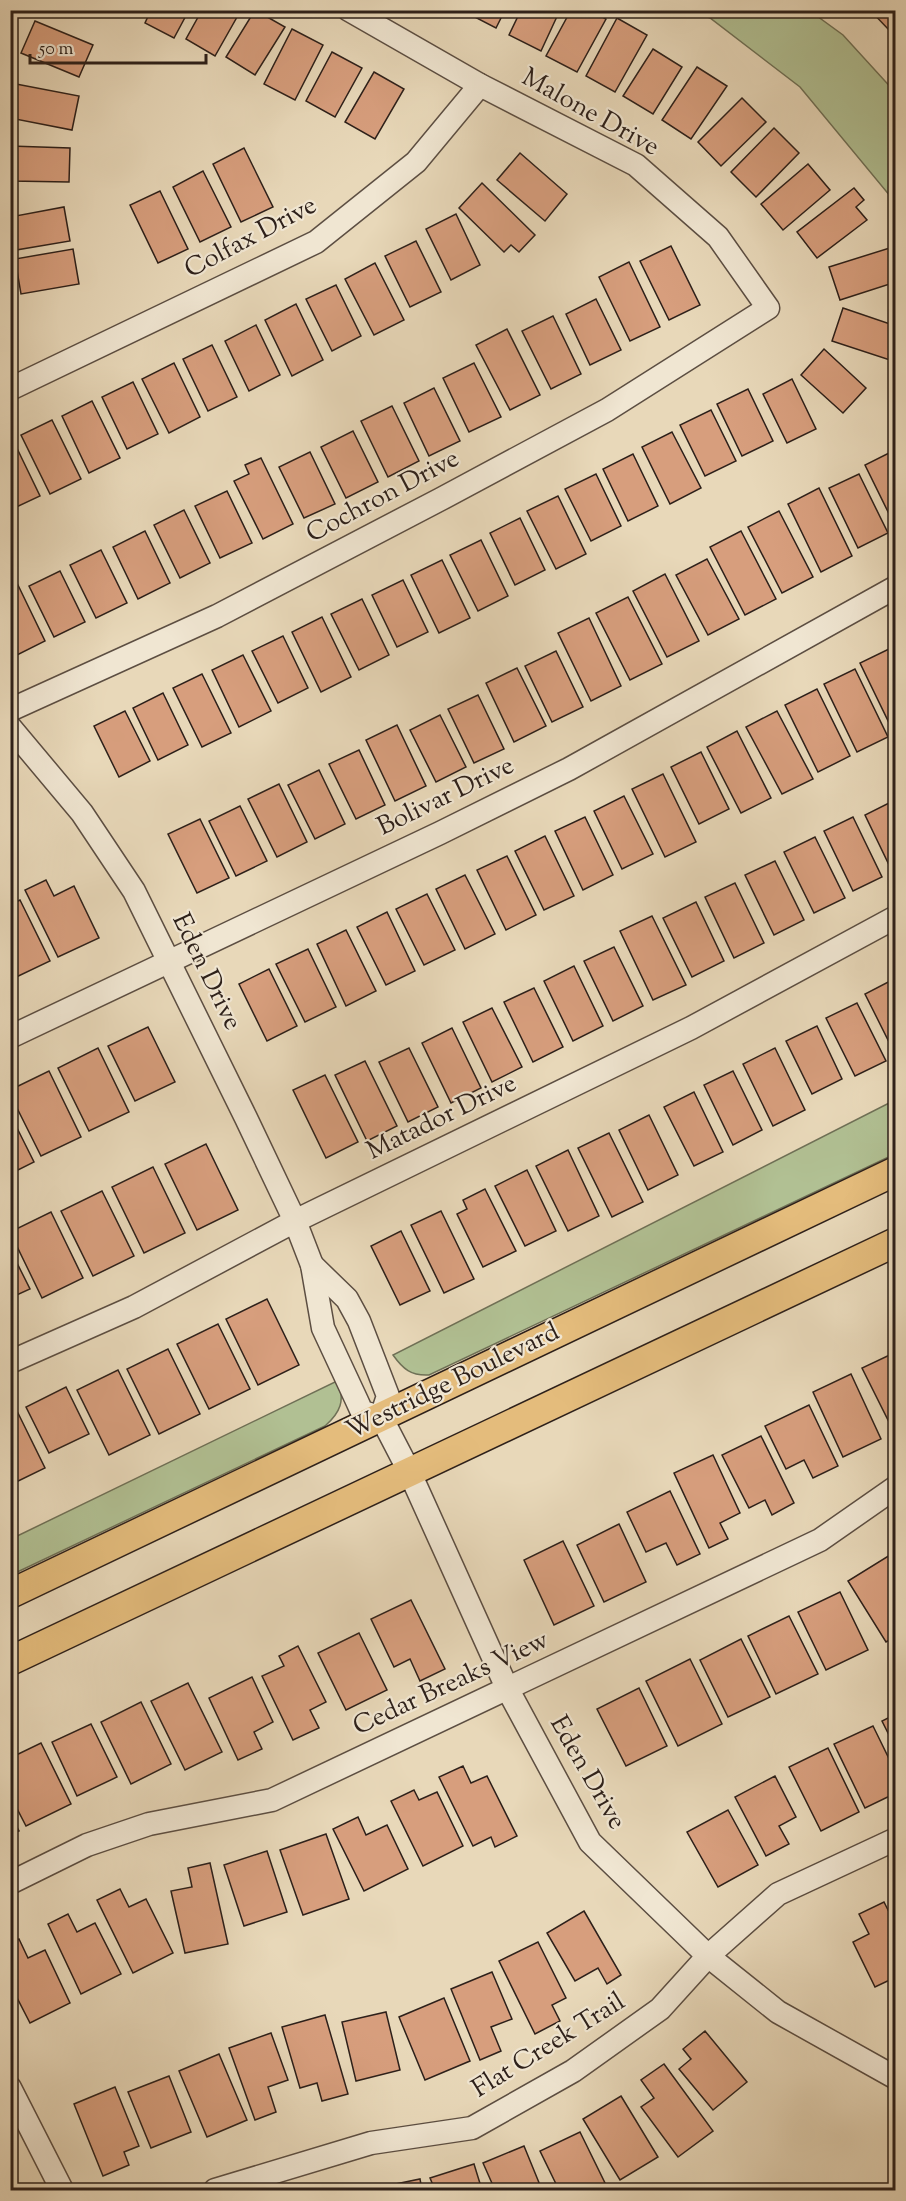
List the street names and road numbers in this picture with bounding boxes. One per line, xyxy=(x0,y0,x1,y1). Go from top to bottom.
street label: Malone Drive xyxy=(514,60,666,166)
street label: Colfax Drive xyxy=(178,188,324,288)
street label: Cochron Drive xyxy=(300,441,466,553)
street label: Bolivar Drive xyxy=(371,748,521,846)
street label: Eden Drive xyxy=(162,907,250,1037)
street label: Matador Drive xyxy=(361,1066,523,1170)
street label: Westridge Boulevard xyxy=(340,1314,566,1450)
street label: Cedar Breaks View xyxy=(347,1622,555,1746)
street label: Eden Drive xyxy=(540,1709,634,1837)
street label: Flat Creek Trail xyxy=(465,1984,633,2108)

